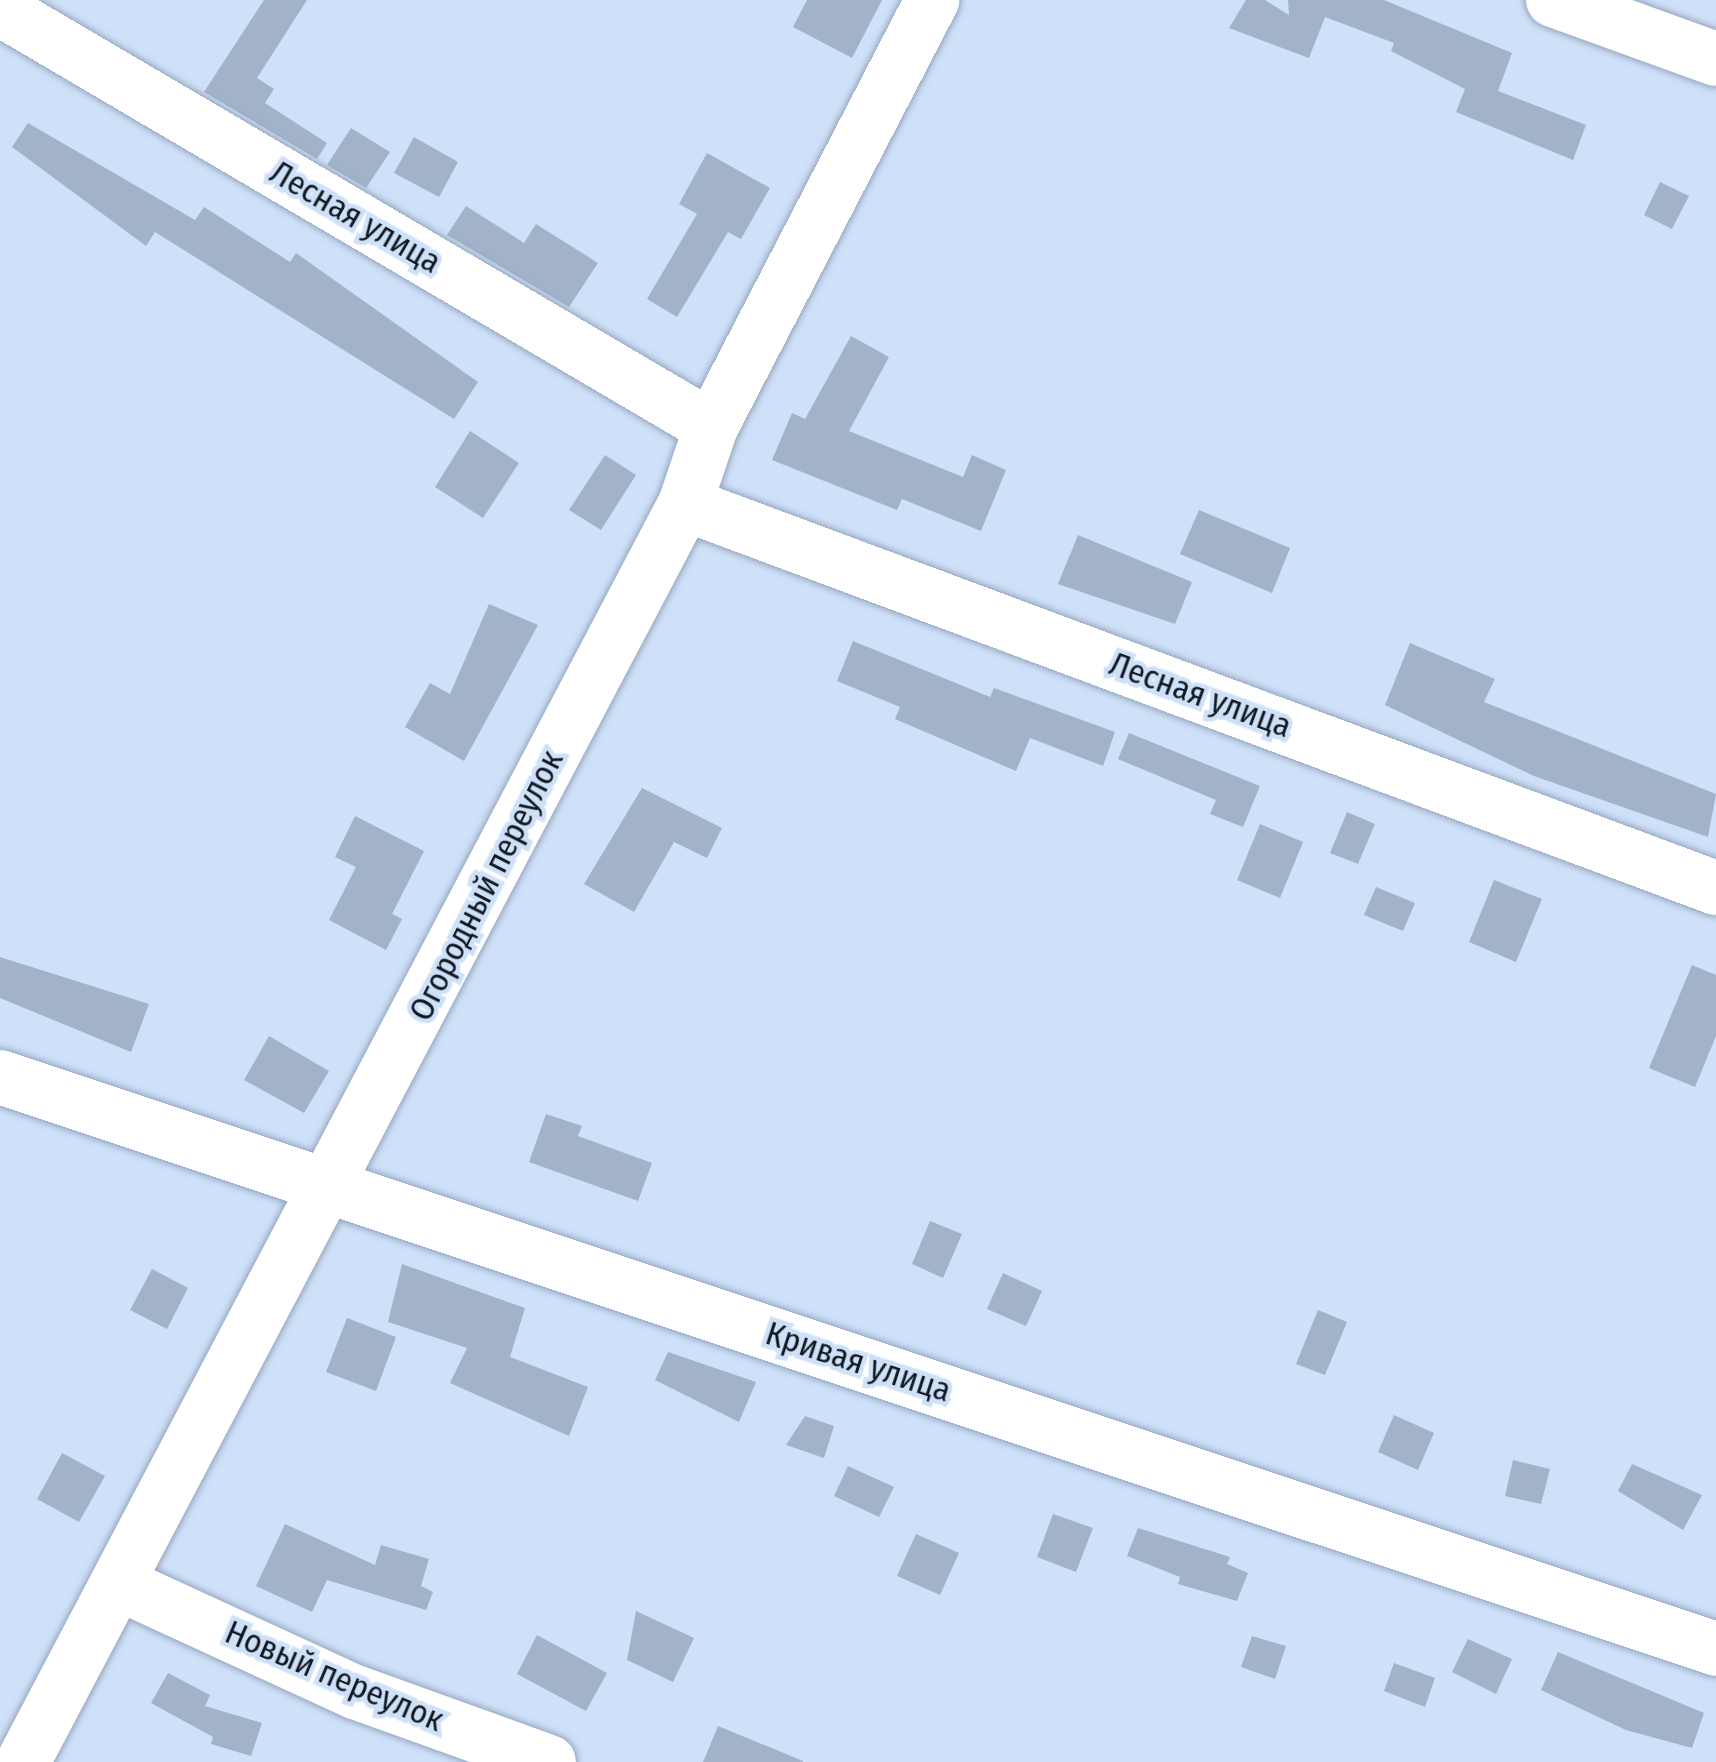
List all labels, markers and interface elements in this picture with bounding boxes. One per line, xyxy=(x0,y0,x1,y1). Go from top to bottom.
street label: Лесная улица xyxy=(263,153,447,283)
street label: Лесная улица xyxy=(1104,645,1296,747)
street label: Огородный переулок xyxy=(402,744,572,1028)
street label: Кривая улица xyxy=(761,1314,955,1412)
street label: Новый переулок xyxy=(219,1613,449,1741)

